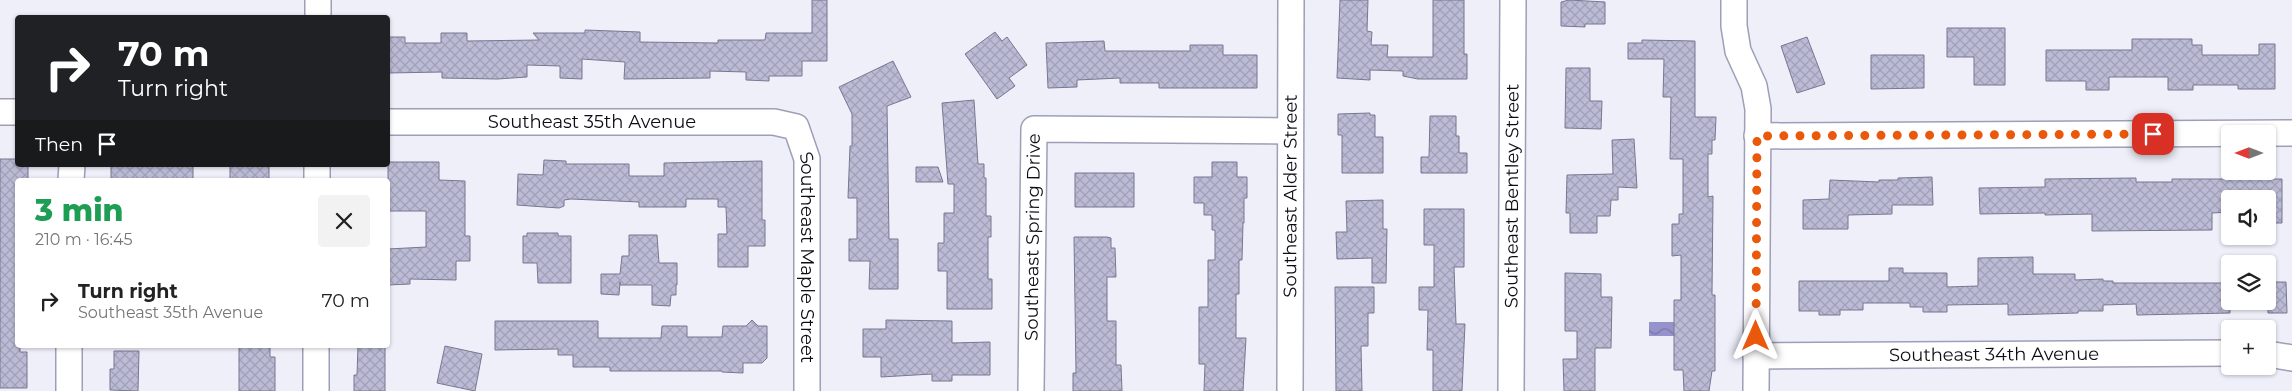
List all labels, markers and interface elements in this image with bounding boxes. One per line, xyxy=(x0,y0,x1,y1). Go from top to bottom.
text: 70 m xyxy=(118,32,209,75)
icon: right xyxy=(35,35,100,100)
text: Turn right xyxy=(118,75,228,102)
street label: Southeast Bentley Street xyxy=(1500,84,1524,308)
street label: Southeast Alder Street xyxy=(1279,94,1302,298)
street label: Southeast 35th Avenue xyxy=(488,111,696,133)
pin xyxy=(2132,113,2174,155)
icon: arrive xyxy=(2139,120,2167,148)
north arrow xyxy=(2221,125,2276,180)
map controls xyxy=(2221,125,2276,375)
icon: arrive xyxy=(93,130,121,158)
text: Then xyxy=(35,133,83,156)
street label: Southeast Spring Drive xyxy=(1021,133,1045,341)
street label: Southeast Maple Street xyxy=(794,149,819,363)
button: sound xyxy=(2221,190,2276,245)
text: 3 min xyxy=(35,192,123,229)
button: close xyxy=(318,195,370,247)
text: 210 m · 16:45 xyxy=(35,230,133,249)
button: layers xyxy=(2221,255,2276,310)
text: Turn right xyxy=(78,280,178,303)
icon: right xyxy=(35,287,63,315)
text: 70 m xyxy=(321,289,370,312)
text: Southeast 35th Avenue xyxy=(78,303,263,322)
position arrow xyxy=(1729,309,1781,361)
button: + xyxy=(2221,320,2276,375)
street label: Southeast 34th Avenue xyxy=(1889,343,2099,366)

